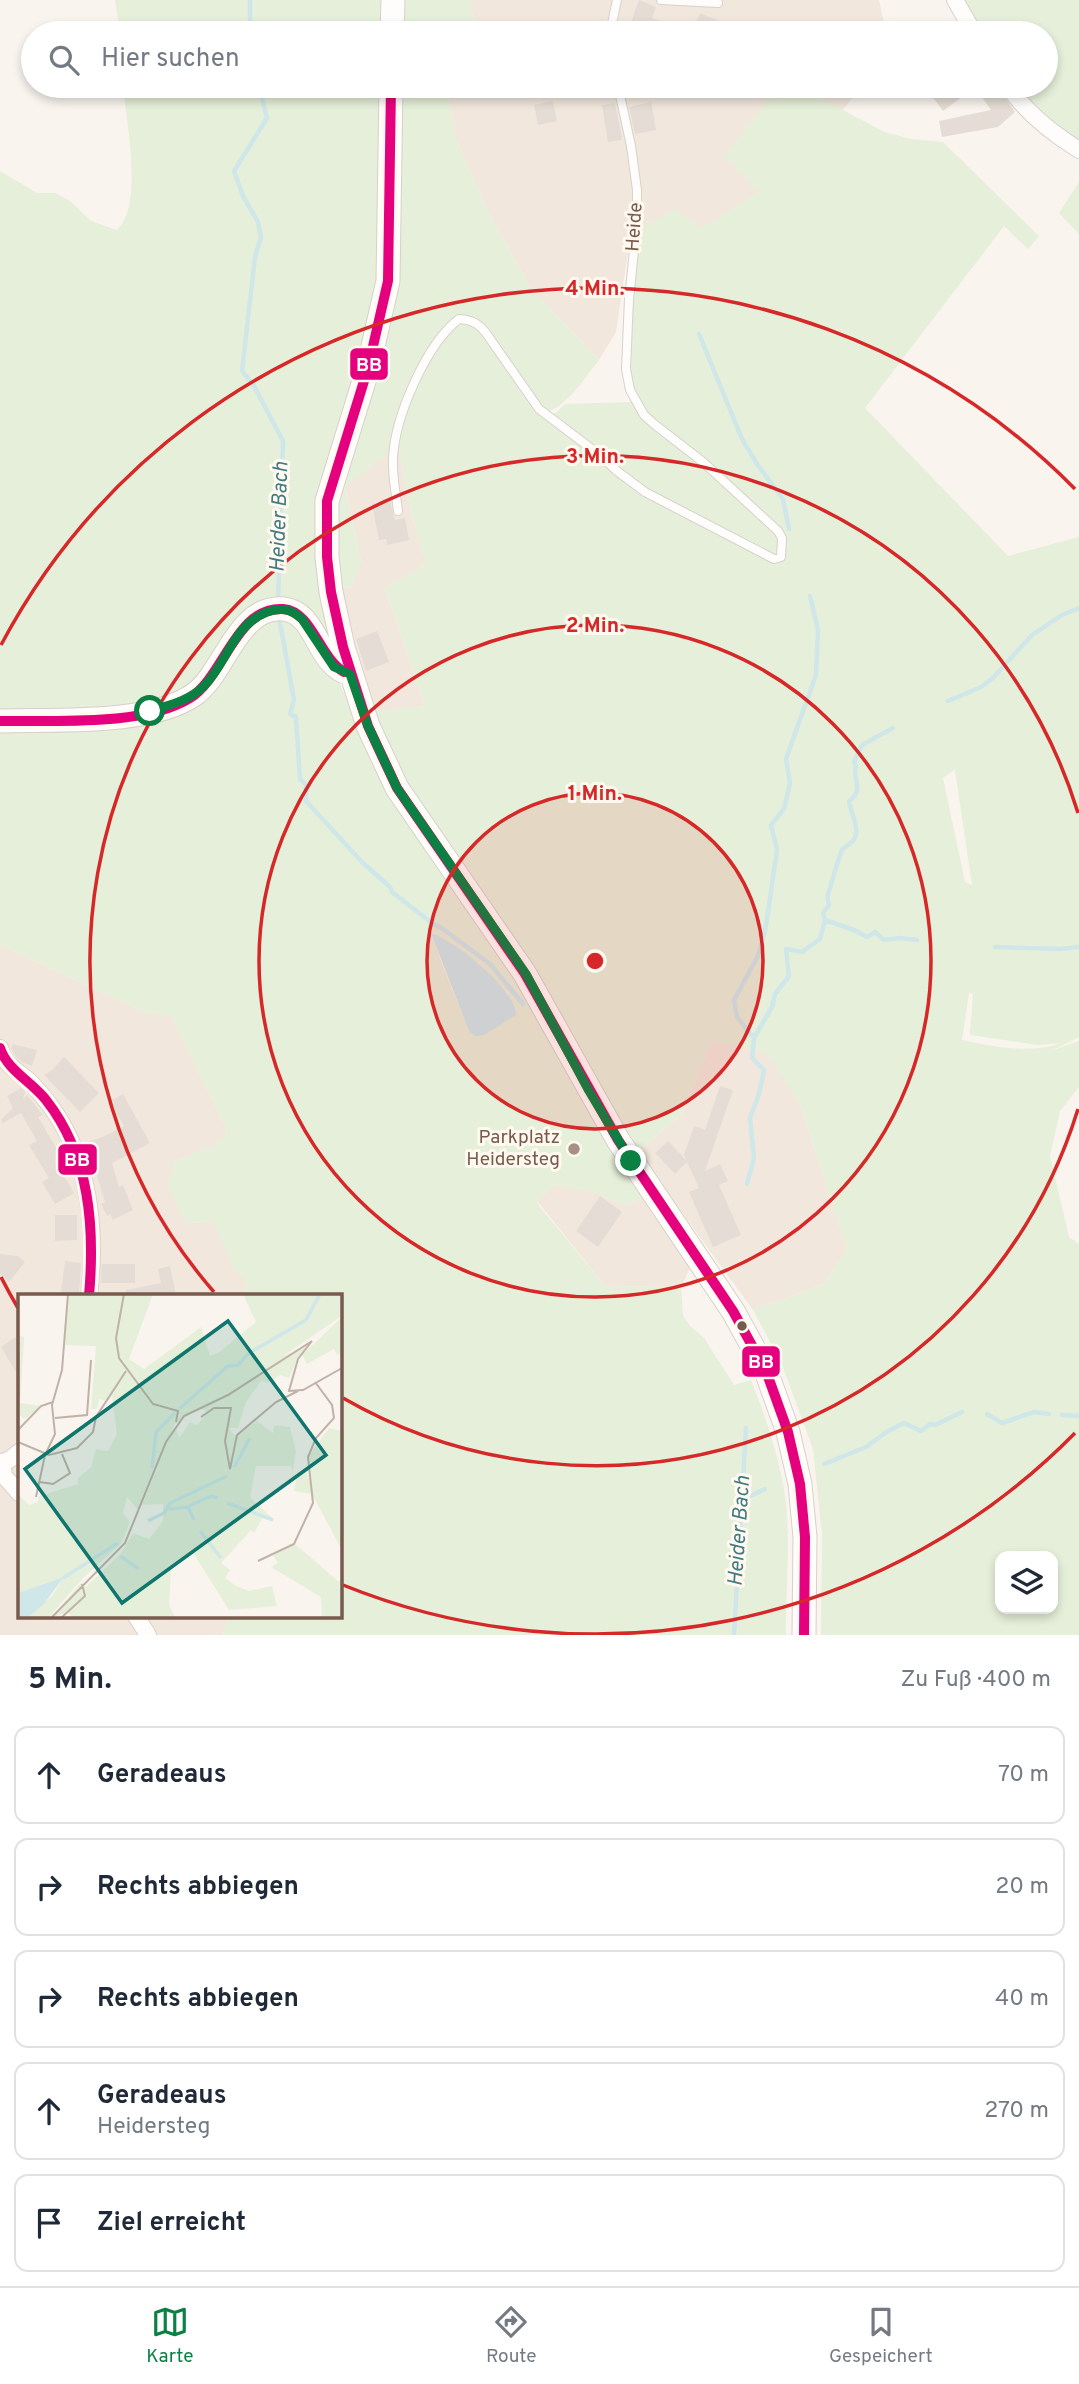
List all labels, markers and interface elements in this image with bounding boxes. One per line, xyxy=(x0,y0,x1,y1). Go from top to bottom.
search box xyxy=(21,21,1058,98)
icon: search xyxy=(45,41,83,79)
text: Hier suchen xyxy=(101,43,240,76)
street label: Heide xyxy=(621,202,649,252)
text: 4 Min. xyxy=(565,276,625,303)
line badge: BB xyxy=(349,347,389,381)
text: BB xyxy=(356,354,382,378)
text: 3 Min. xyxy=(566,444,624,471)
water label: Heider Bach xyxy=(265,461,295,573)
text: 2 Min. xyxy=(566,613,624,640)
route start xyxy=(134,695,165,726)
text: 1 Min. xyxy=(568,781,622,808)
centre of rings xyxy=(583,949,607,973)
place label: Parkplatz Heidersteg xyxy=(466,1126,560,1172)
marker: Parkplatz Heidersteg xyxy=(566,1141,582,1157)
line badge: BB xyxy=(57,1143,98,1176)
route end xyxy=(615,1145,646,1176)
text: BB xyxy=(64,1149,90,1173)
inset map xyxy=(18,1294,341,1618)
unlabelled marker xyxy=(735,1319,749,1333)
line badge: BB xyxy=(741,1345,781,1378)
text: BB xyxy=(748,1351,774,1375)
water label: Heider Bach xyxy=(723,1474,757,1587)
map controls xyxy=(995,1551,1058,1614)
button: layers xyxy=(995,1551,1058,1614)
text: 5 Min. xyxy=(28,1662,112,1699)
text: Zu Fuß · 400 m xyxy=(900,1666,1051,1695)
icon: ahead xyxy=(30,1756,68,1794)
text: Geradeaus xyxy=(97,1759,226,1792)
text: 70 m xyxy=(998,1761,1049,1790)
icon: right xyxy=(30,1868,68,1906)
text: Rechts abbiegen xyxy=(97,1871,299,1904)
text: 20 m xyxy=(995,1873,1049,1902)
icon: right xyxy=(30,1980,68,2018)
text: Rechts abbiegen xyxy=(97,1983,299,2016)
text: 40 m xyxy=(995,1985,1049,2014)
text: Geradeaus xyxy=(97,2080,226,2113)
icon: ahead xyxy=(30,2092,68,2130)
text: 270 m xyxy=(984,2097,1049,2126)
text: Heidersteg xyxy=(97,2113,210,2142)
icon: arrive xyxy=(30,2204,68,2242)
text: Ziel erreicht xyxy=(97,2207,246,2240)
tab: Karte xyxy=(146,2303,194,2369)
tab: Route xyxy=(486,2303,537,2369)
tab: Gespeichert xyxy=(829,2303,933,2369)

